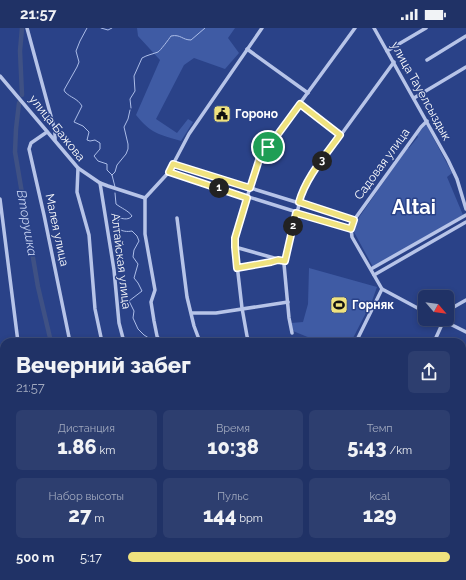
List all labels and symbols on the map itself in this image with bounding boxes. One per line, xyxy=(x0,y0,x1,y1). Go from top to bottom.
street label: улица Тауелсыздык xyxy=(388,39,454,143)
street label: улица Бажова xyxy=(26,92,88,164)
public building icon: Гороно xyxy=(212,104,232,124)
place label: Гороно xyxy=(235,107,278,121)
street label: Садовая улица xyxy=(351,126,413,202)
pin xyxy=(251,130,285,164)
pin: 3 xyxy=(312,151,332,171)
pin: 1 xyxy=(209,178,229,198)
water label: Вторушка xyxy=(14,189,40,257)
street label: Малея улица xyxy=(42,192,72,268)
district label: Altai xyxy=(392,195,436,219)
street label: Алтайская улица xyxy=(108,212,134,310)
pin: 2 xyxy=(283,216,303,236)
north arrow xyxy=(418,290,454,326)
sports icon: Горняк xyxy=(329,295,349,315)
place label: Горняк xyxy=(352,298,394,312)

